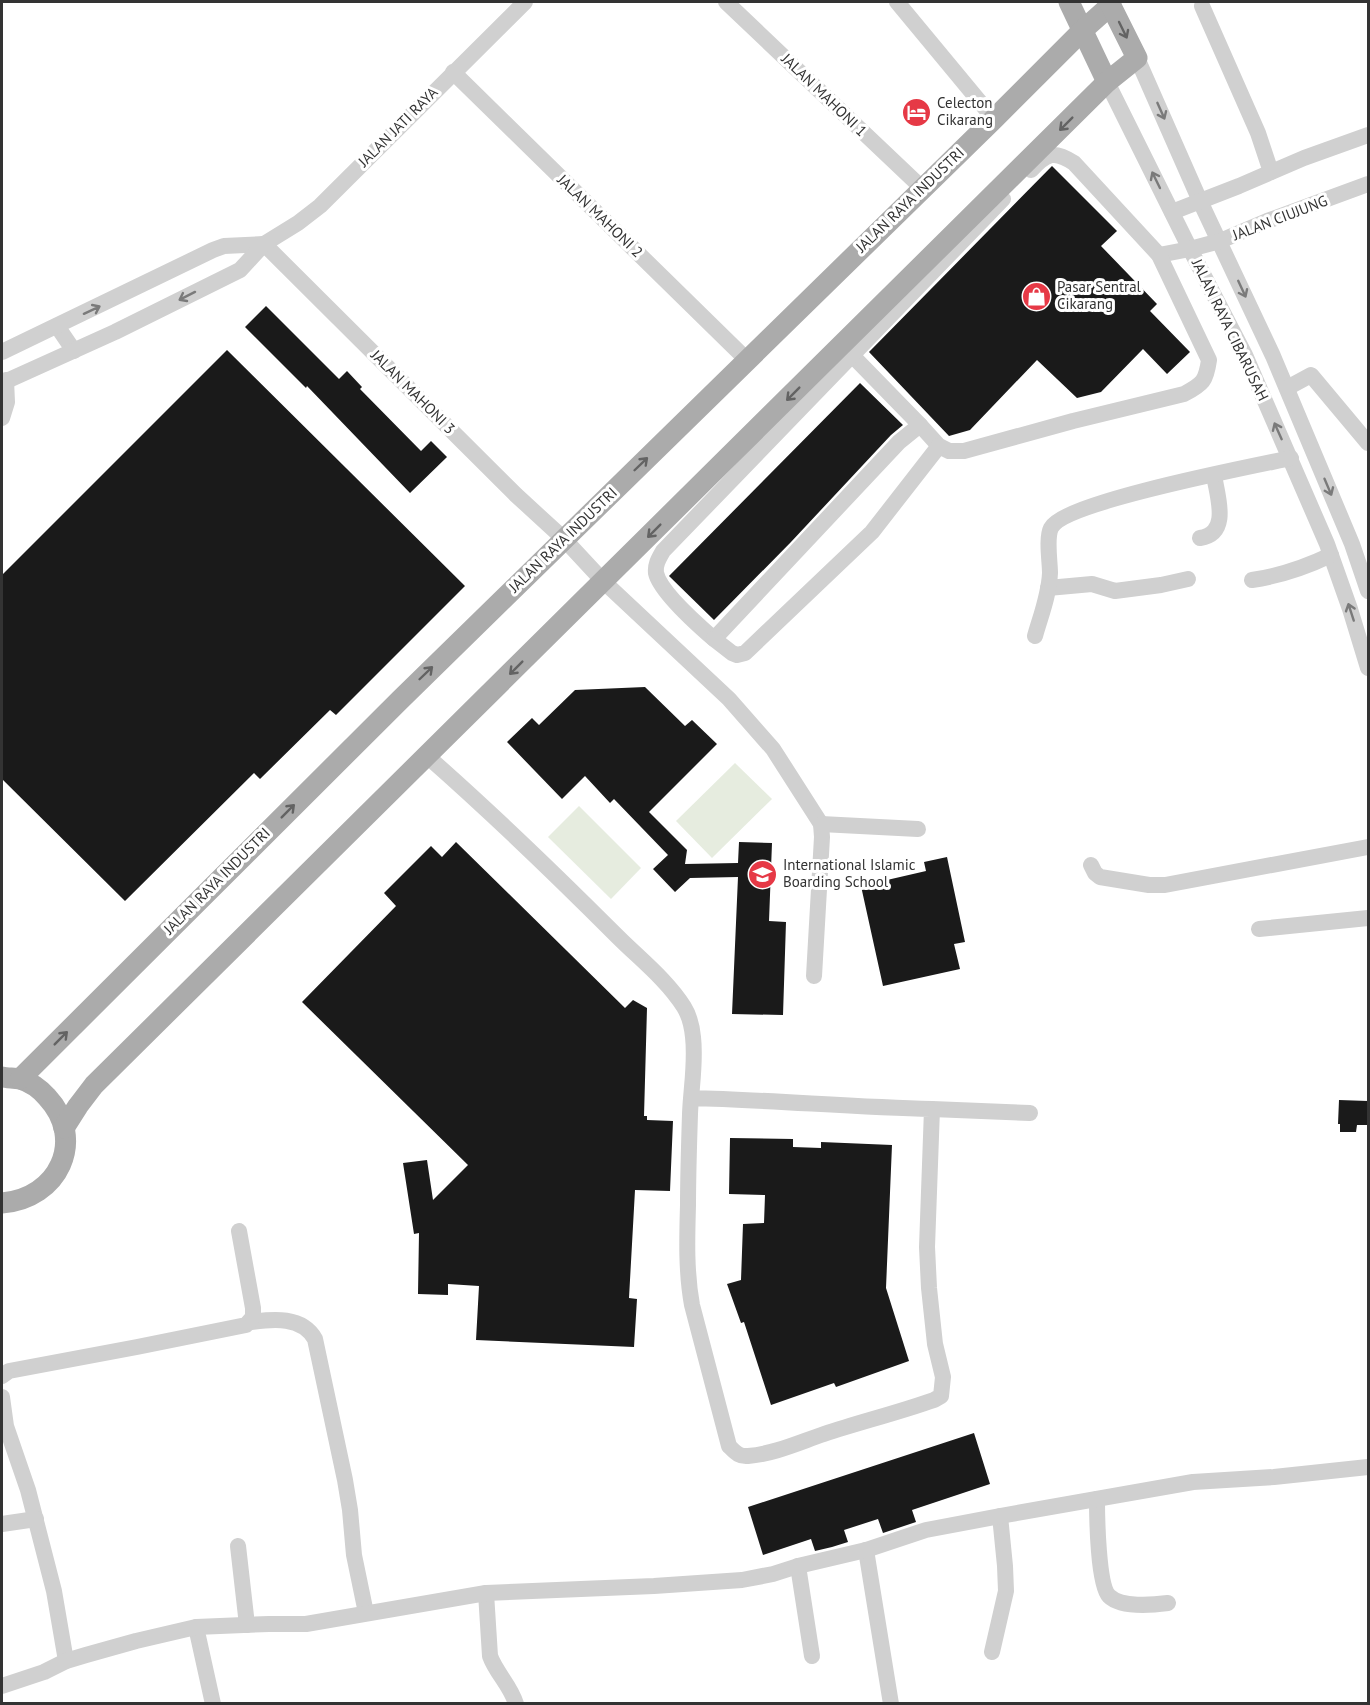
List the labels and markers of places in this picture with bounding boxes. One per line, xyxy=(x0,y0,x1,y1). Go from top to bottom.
place label: Celecton Cikarang xyxy=(937,93,993,129)
hotel icon: Celecton Cikarang xyxy=(900,96,932,128)
place label: Pasar Sentral Cikarang xyxy=(1057,277,1142,313)
shop icon: Pasar Sentral Cikarang xyxy=(1020,280,1052,312)
place label: International Islamic Boarding School xyxy=(783,855,916,891)
school or university icon: International Islamic Boarding School xyxy=(746,858,778,890)

